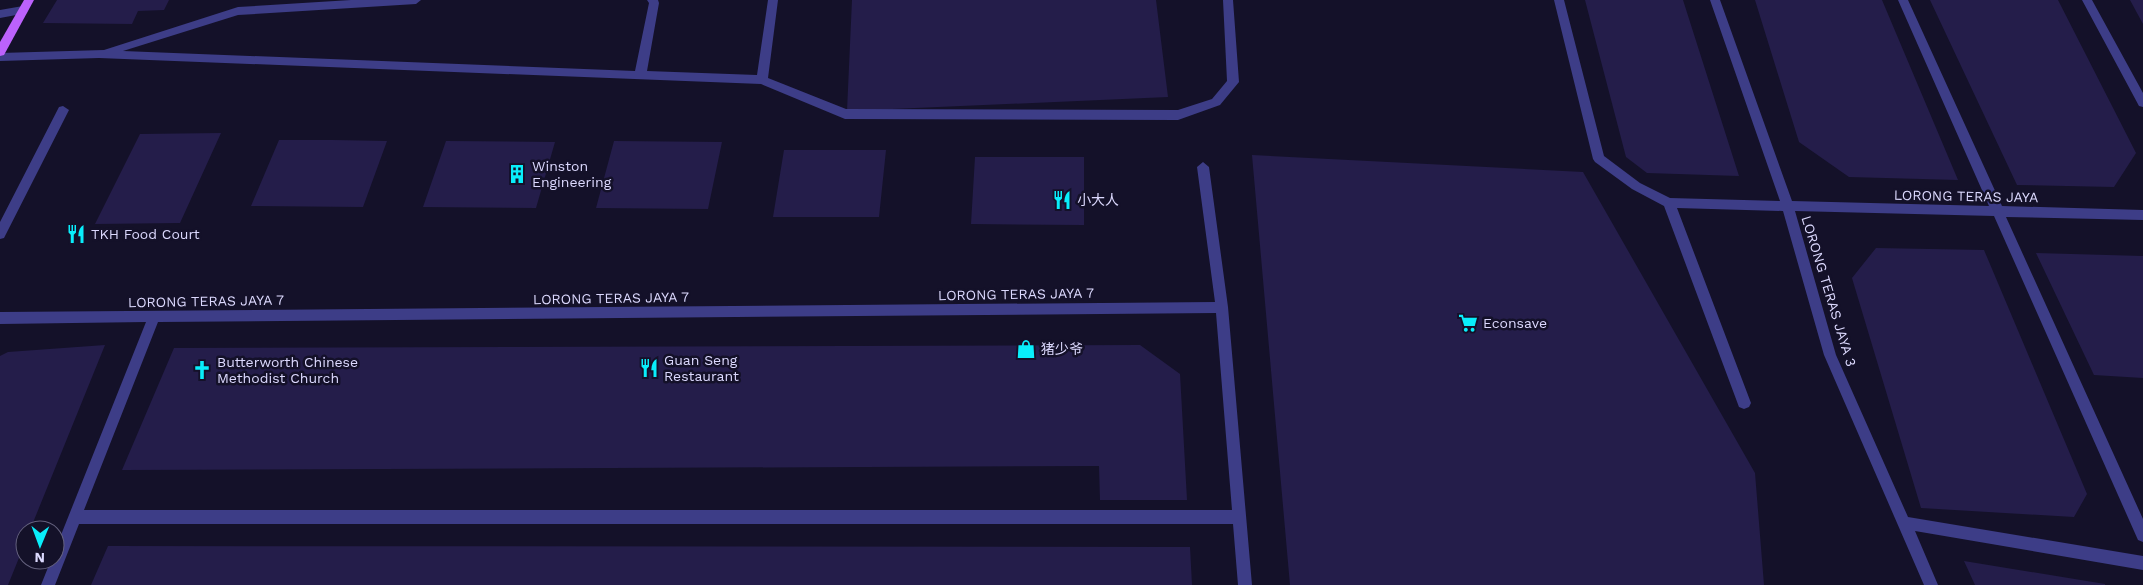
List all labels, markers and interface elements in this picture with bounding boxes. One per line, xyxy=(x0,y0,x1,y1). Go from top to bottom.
place label: Winston Engineering xyxy=(532,158,612,190)
building icon: Winston Engineering xyxy=(506,163,528,185)
street label: LORONG TERAS JAYA xyxy=(1894,187,2038,205)
restaurant icon: 小大人 xyxy=(1051,189,1073,211)
place label: 小大人 xyxy=(1077,192,1119,208)
street label: LORONG TERAS JAYA 3 xyxy=(1798,214,1860,368)
restaurant icon: TKH Food Court xyxy=(65,223,87,245)
place label: TKH Food Court xyxy=(91,226,200,242)
street label: LORONG TERAS JAYA 7 xyxy=(938,285,1094,303)
street label: LORONG TERAS JAYA 7 xyxy=(533,289,689,307)
street label: LORONG TERAS JAYA 7 xyxy=(128,292,284,310)
supermarket icon: Econsave xyxy=(1457,312,1479,334)
place label: Econsave xyxy=(1483,315,1547,331)
shop icon: 猪少爷 xyxy=(1015,338,1037,360)
place label: 猪少爷 xyxy=(1041,341,1083,357)
place label: Guan Seng Restaurant xyxy=(664,352,739,384)
place label: Butterworth Chinese Methodist Church xyxy=(217,354,358,386)
restaurant icon: Guan Seng Restaurant xyxy=(638,357,660,379)
church icon: Butterworth Chinese Methodist Church xyxy=(191,359,213,381)
north arrow xyxy=(15,520,65,570)
text: N xyxy=(34,550,45,566)

